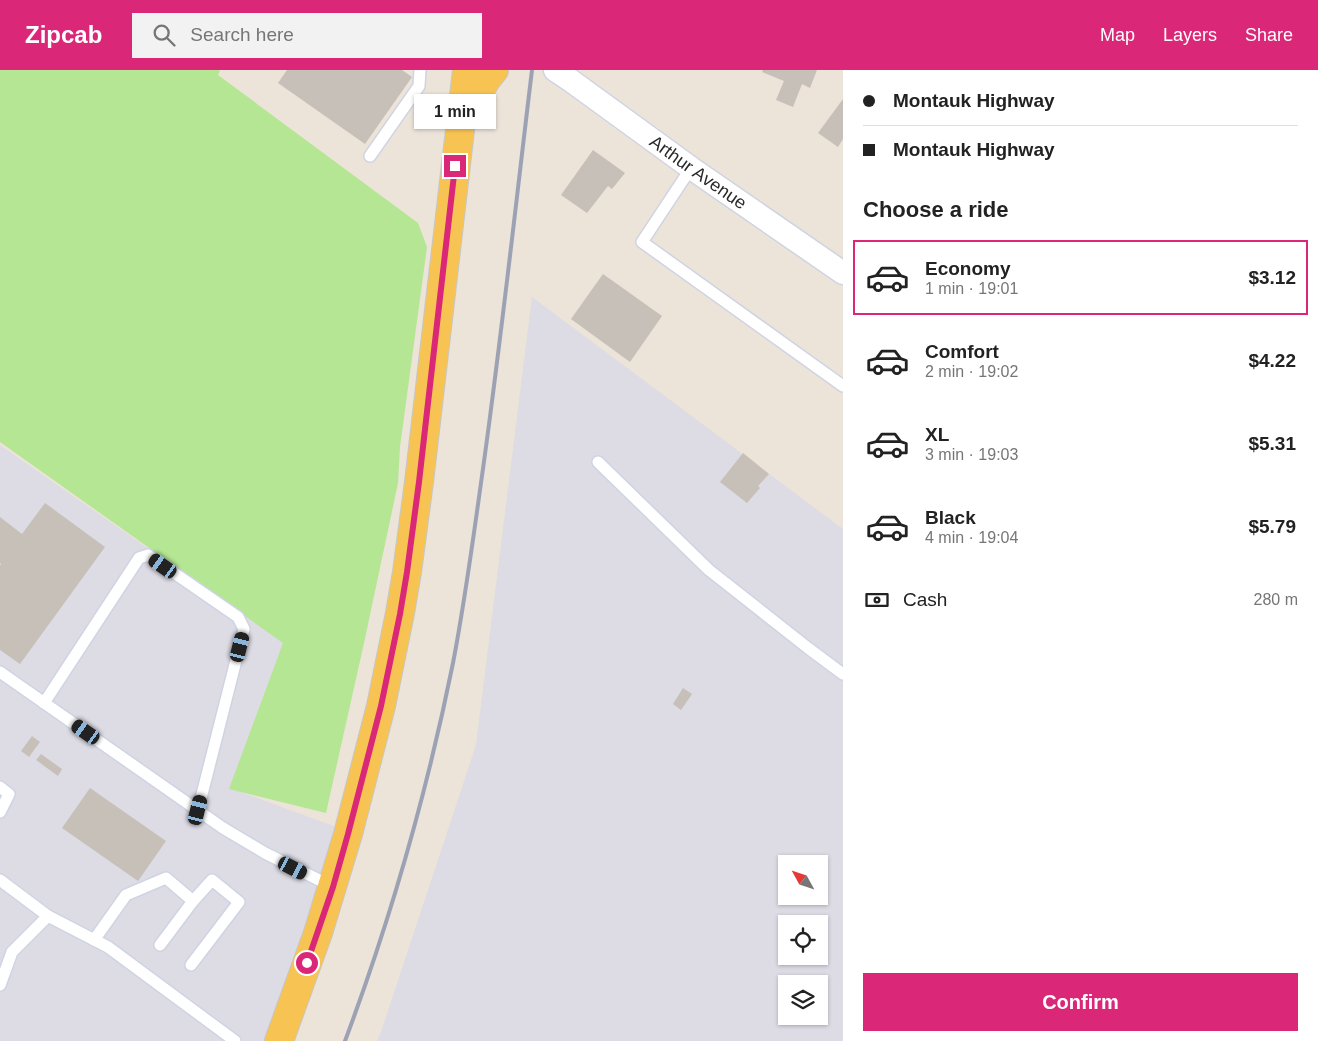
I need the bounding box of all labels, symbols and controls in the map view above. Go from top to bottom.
search box [132,13,482,58]
text: Zipcab [25,21,102,48]
icon: search [150,21,178,49]
text: Search here [190,24,294,45]
text: Map [1100,25,1135,45]
text: Layers [1163,25,1217,45]
text: Share [1245,25,1293,45]
text: Montauk Highway [893,90,1055,111]
callout: 1 min [414,93,496,128]
text: 1 min [434,103,476,120]
street label: Arthur Avenue [646,131,750,213]
text: Montauk Highway [893,139,1055,160]
route end [444,155,466,177]
text: Choose a ride [863,197,1008,222]
icon: car [865,255,910,300]
text: Economy [925,258,1011,279]
text: $3.12 [1248,267,1296,288]
text: 1 min · 19:01 [925,280,1018,297]
icon: car [865,338,910,383]
text: Comfort [925,341,999,362]
text: $4.22 [1248,350,1296,371]
text: 2 min · 19:02 [925,363,1018,380]
icon: car [865,421,910,466]
text: XL [925,424,949,445]
text: $5.31 [1248,433,1296,454]
text: 3 min · 19:03 [925,446,1018,463]
icon: car [865,504,910,549]
text: Black [925,507,976,528]
text: $5.79 [1248,516,1296,537]
text: 4 min · 19:04 [925,529,1018,546]
car [146,551,179,581]
icon: cash [863,586,891,614]
text: Cash [903,589,947,610]
text: 280 m [1254,591,1298,608]
car [229,631,250,663]
car [69,717,102,747]
car [187,794,208,826]
car [276,855,309,881]
north arrow [778,855,828,905]
map controls [778,855,828,1025]
button: locate [778,915,828,965]
route start [296,952,318,974]
button: Confirm [863,973,1298,1031]
button: layers [778,975,828,1025]

